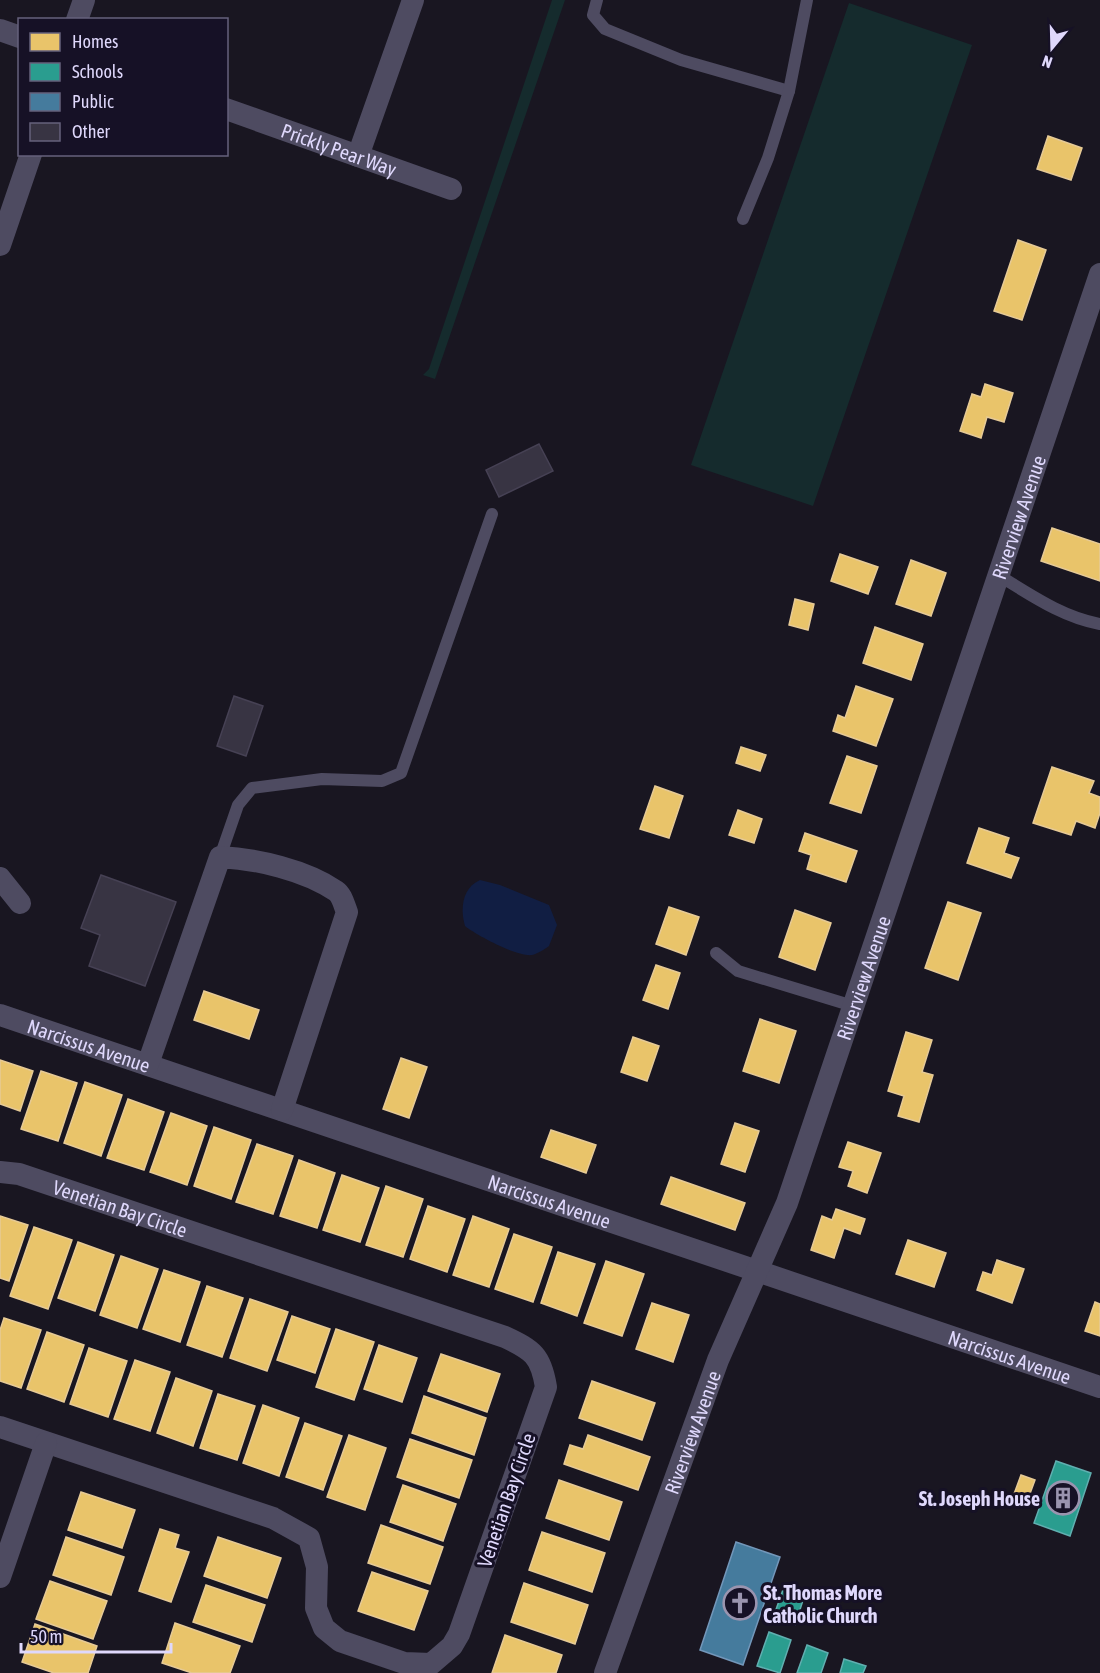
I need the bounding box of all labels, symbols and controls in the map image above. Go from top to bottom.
legend [18,18,228,156]
north arrow [1022,18,1082,78]
text: Homes [72,31,118,52]
text: N [1040,52,1055,72]
text: Schools [72,61,123,82]
text: Public [72,91,114,112]
street label: Prickly Pear Way [278,118,400,180]
text: Other [72,121,111,142]
street label: Riverview Avenue [987,452,1050,582]
street label: Riverview Avenue [831,913,894,1043]
street label: Narcissus Avenue [25,1014,153,1077]
street label: Narcissus Avenue [485,1169,614,1232]
street label: Venetian Bay Circle [50,1175,190,1241]
street label: Narcissus Avenue [945,1325,1074,1388]
street label: Riverview Avenue [659,1367,725,1497]
street label: Venetian Bay Circle [472,1430,540,1570]
building icon: St. Joseph House [1045,1480,1081,1516]
place label: St. Joseph House [919,1487,1040,1510]
place label: St. Thomas More Catholic Church [763,1581,882,1627]
church icon: St. Thomas More Catholic Church [722,1585,758,1621]
scale bar [21,1616,171,1654]
text: 50 m [30,1626,62,1647]

